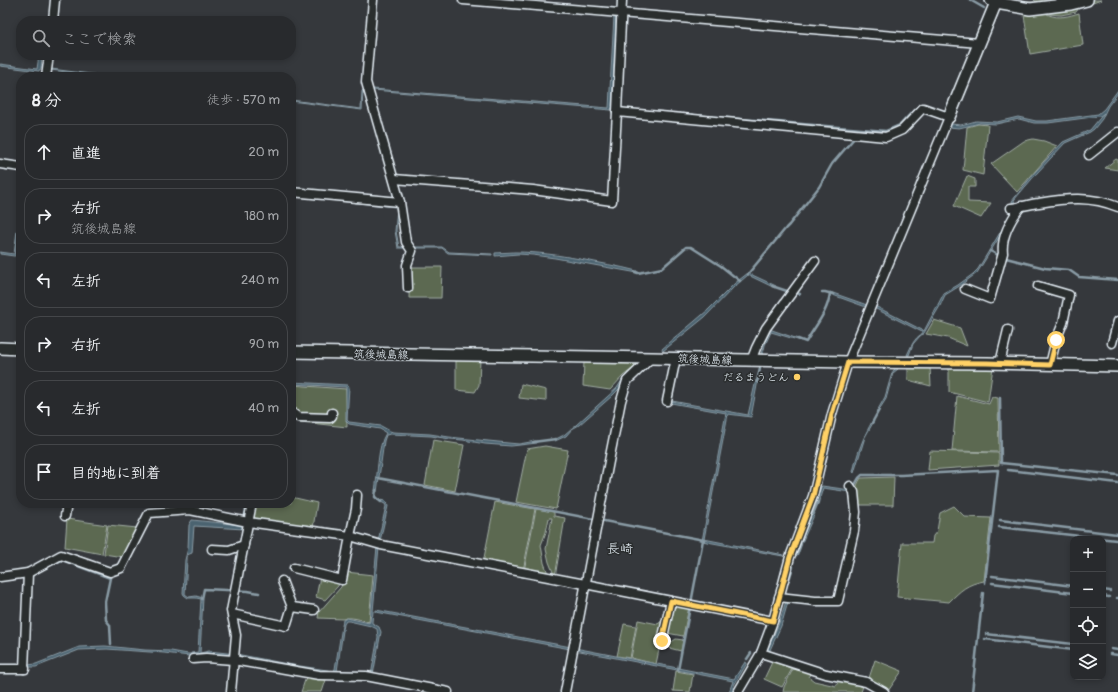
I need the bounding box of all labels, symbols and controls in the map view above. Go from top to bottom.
search box [16,16,296,60]
icon: search [30,27,52,49]
text: ここで検索 [62,30,137,49]
text: 8 分 [32,90,61,111]
text: 徒歩 · 570 m [207,92,280,108]
icon: ahead [33,141,55,163]
text: 直進 [71,144,101,163]
text: 20 m [248,144,279,160]
text: 右折 [71,199,101,218]
icon: right [33,205,55,227]
text: 180 m [244,208,279,224]
text: 筑後城島線 [71,221,136,237]
icon: left [33,269,55,291]
text: 左折 [71,272,101,291]
text: 240 m [241,272,279,288]
route start [1047,331,1065,349]
icon: right [33,333,55,355]
text: 右折 [71,336,101,355]
text: 90 m [249,336,279,352]
street label: 筑後城島線 [353,348,409,361]
street label: 筑後城島線 [677,352,733,367]
place label: だるまうどん [723,371,789,384]
marker: だるまうどん [792,372,802,382]
icon: left [33,397,55,419]
text: 左折 [71,400,101,419]
text: 40 m [248,400,279,416]
icon: arrive [33,461,55,483]
text: 目的地に到着 [71,464,161,483]
map controls [1070,536,1106,680]
button: + [1070,536,1106,572]
district label: 長崎 [607,541,633,557]
button: − [1070,572,1106,608]
button: locate [1070,608,1106,644]
route end [653,632,671,650]
button: layers [1070,644,1106,680]

